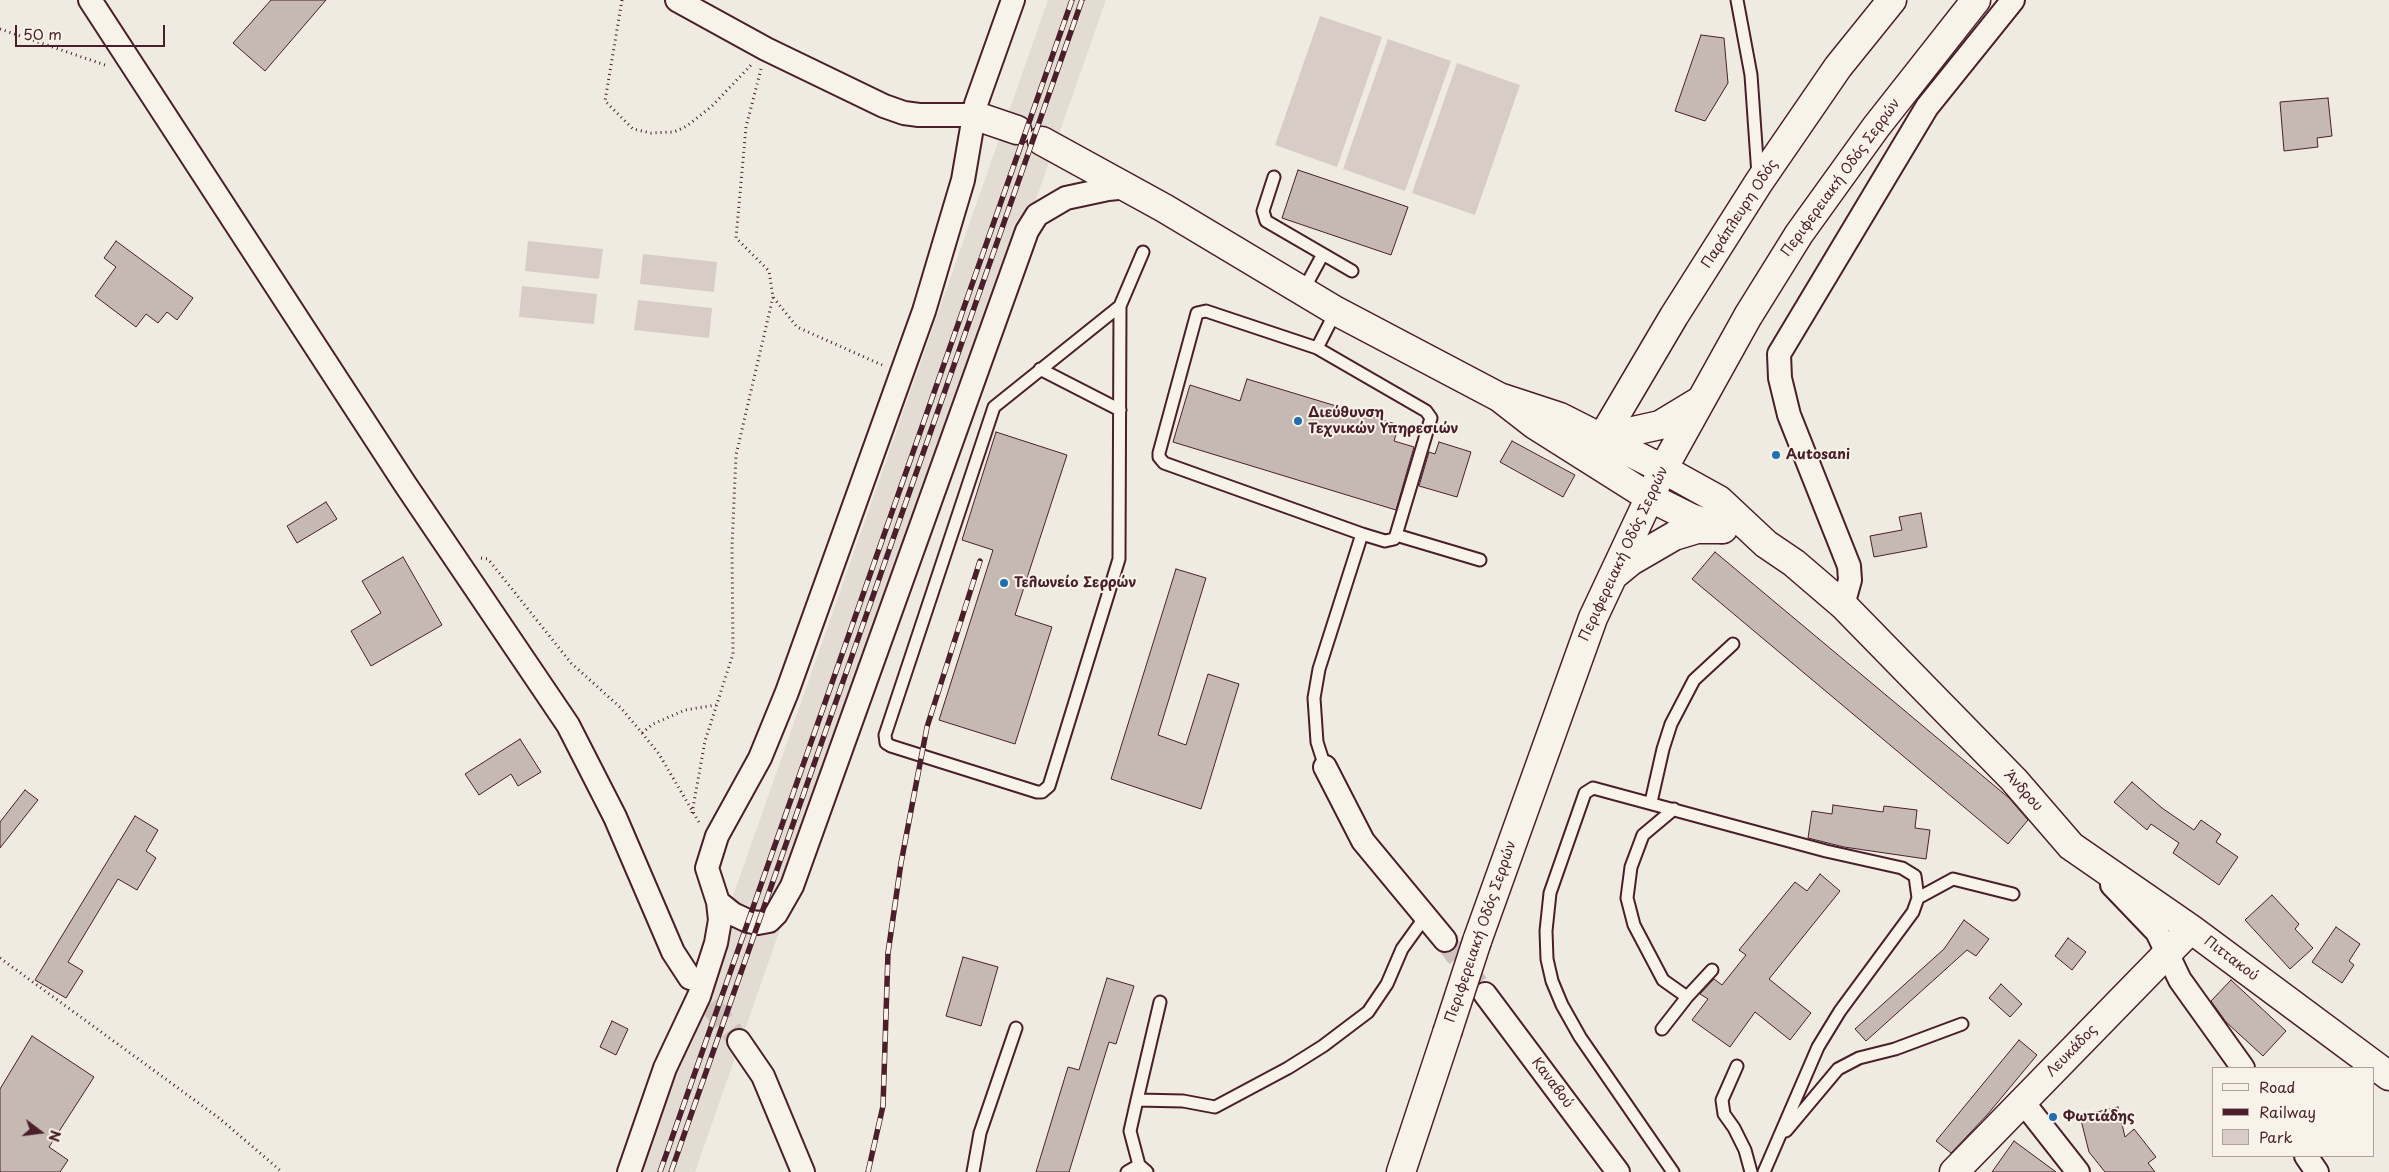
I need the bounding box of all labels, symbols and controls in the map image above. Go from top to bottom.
scale bar [18,15,168,47]
text: 50 m [23,22,62,45]
street label: Περιφερειακή Οδός Σερρών [1778,96,1904,260]
street label: Παράπλευρη Οδός [1699,156,1781,272]
place label: Διεύθυνση Τεχνικών Υπηρεσιών [1308,405,1458,438]
marker: Διεύθυνση Τεχνικών Υπηρεσιών [1292,415,1304,427]
place label: Autosani [1786,447,1850,463]
marker: Autosani [1770,449,1782,461]
street label: Περιφερειακή Οδός Σερρών [1576,464,1672,644]
place label: Τελωνείο Σερρών [1014,575,1136,591]
marker: Τελωνείο Σερρών [998,577,1010,589]
street label: Άνδρου [2000,767,2046,815]
street label: Περιφερειακή Οδός Σερρών [1442,839,1520,1025]
street label: Πιττακού [2200,933,2262,985]
street label: Λευκάδος [2043,1022,2101,1080]
street label: Καναβού [1528,1055,1576,1111]
legend [2212,1067,2374,1157]
text: Road [2259,1075,2295,1098]
text: Railway [2259,1100,2316,1123]
north arrow [15,1107,65,1157]
place label: Φωτιάδης [2063,1109,2135,1125]
marker: Φωτιάδης [2047,1111,2059,1123]
text: Park [2259,1125,2293,1148]
text: N [43,1128,67,1144]

